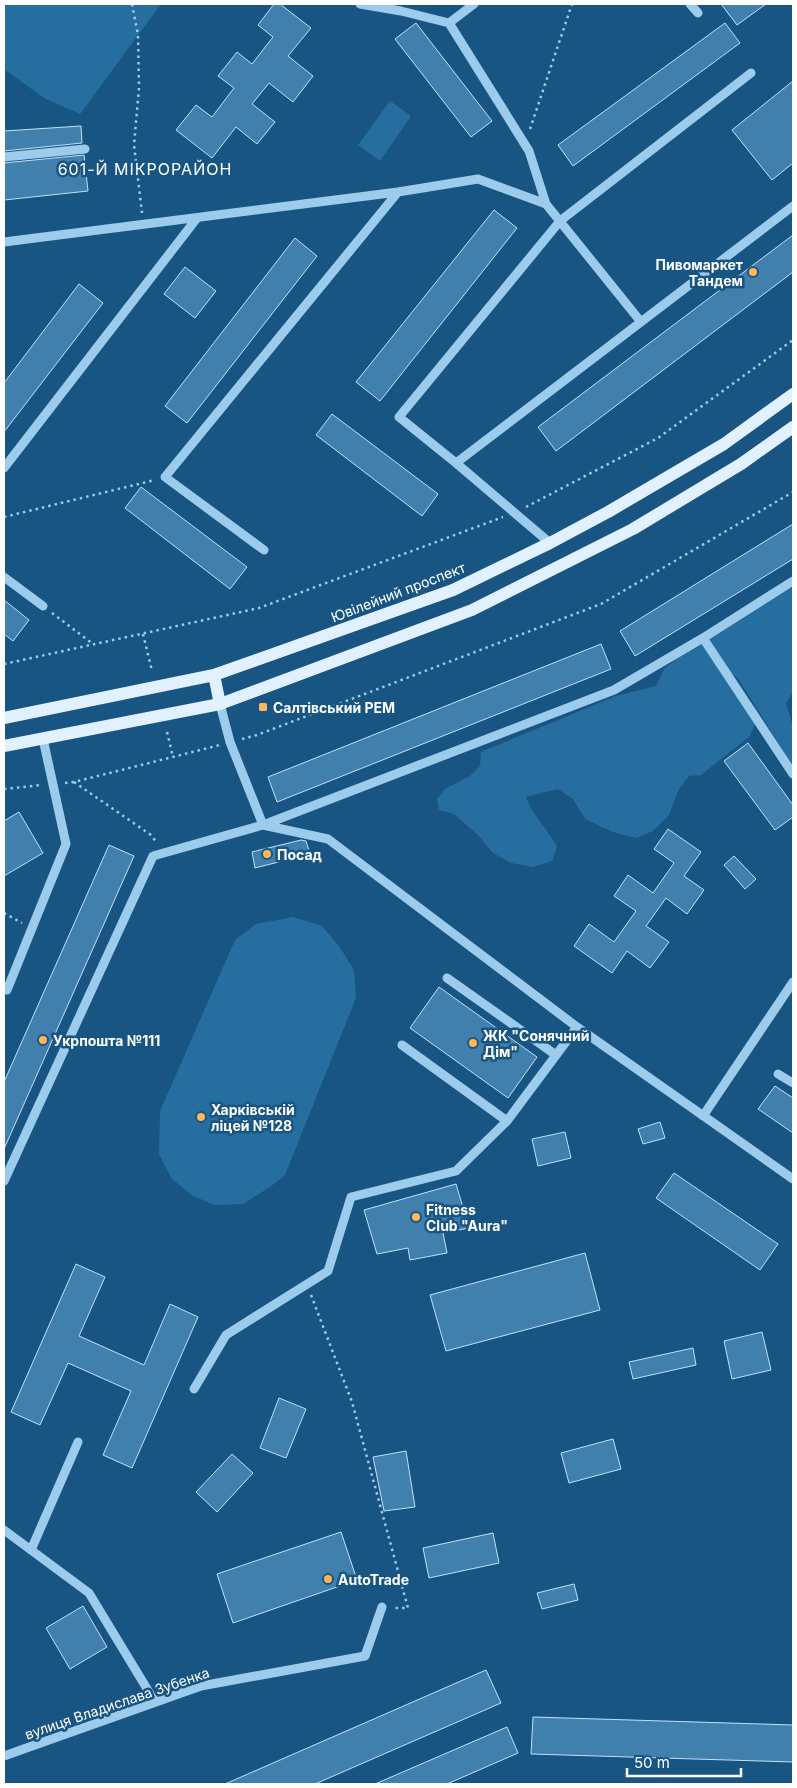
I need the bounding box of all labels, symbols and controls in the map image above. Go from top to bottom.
district label: 601-Й МІКРОРАЙОН [58,159,232,179]
place label: Пивомаркет Тандем [656,256,743,289]
marker: Пивомаркет Тандем [747,266,759,278]
street label: Ювілейний проспект [328,558,468,625]
place label: Салтівський РЕМ [273,699,395,716]
marker: Салтівський РЕМ [257,701,269,713]
place label: Посад [277,846,322,863]
marker: Посад [261,848,273,860]
place label: ЖК "Сонячний Дім" [483,1027,589,1060]
place label: Укрпошта №111 [53,1032,160,1049]
marker: Укрпошта №111 [37,1034,49,1046]
marker: ЖК "Сонячний Дім" [467,1037,479,1049]
place label: Харківській ліцей №128 [211,1101,295,1134]
marker: Харківській ліцей №128 [195,1111,207,1123]
place label: Fitness Club "Aura" [426,1201,508,1234]
marker: Fitness Club "Aura" [410,1211,422,1223]
place label: AutoTrade [338,1571,409,1588]
marker: AutoTrade [322,1573,334,1585]
street label: вулиця Владислава Зубенка [23,1663,211,1743]
scale bar [627,1746,741,1778]
text: 50 m [634,1753,670,1772]

